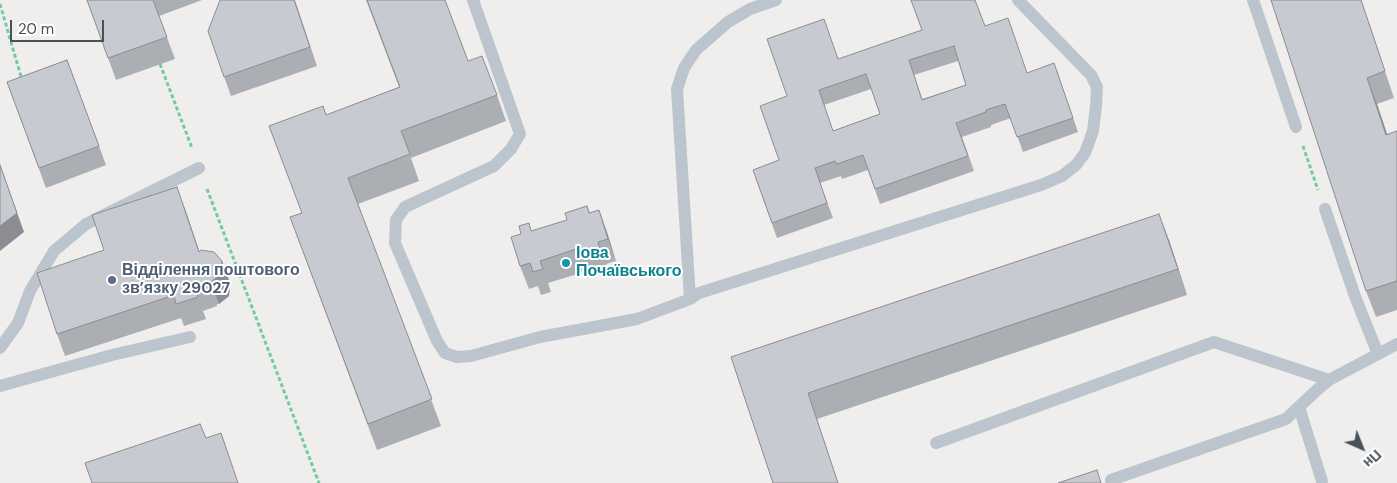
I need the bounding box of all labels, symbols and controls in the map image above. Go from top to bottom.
scale bar [12,10,106,42]
text: 20 m [18,19,54,39]
place label: Іова Почаївського [576,244,682,282]
marker: Іова Почаївського [560,257,572,269]
place label: Відділення поштового зв’язку 29027 [122,261,300,299]
marker: Відділення поштового зв’язку 29027 [106,274,118,286]
north arrow [1337,423,1387,473]
text: Пн [1360,446,1385,472]

